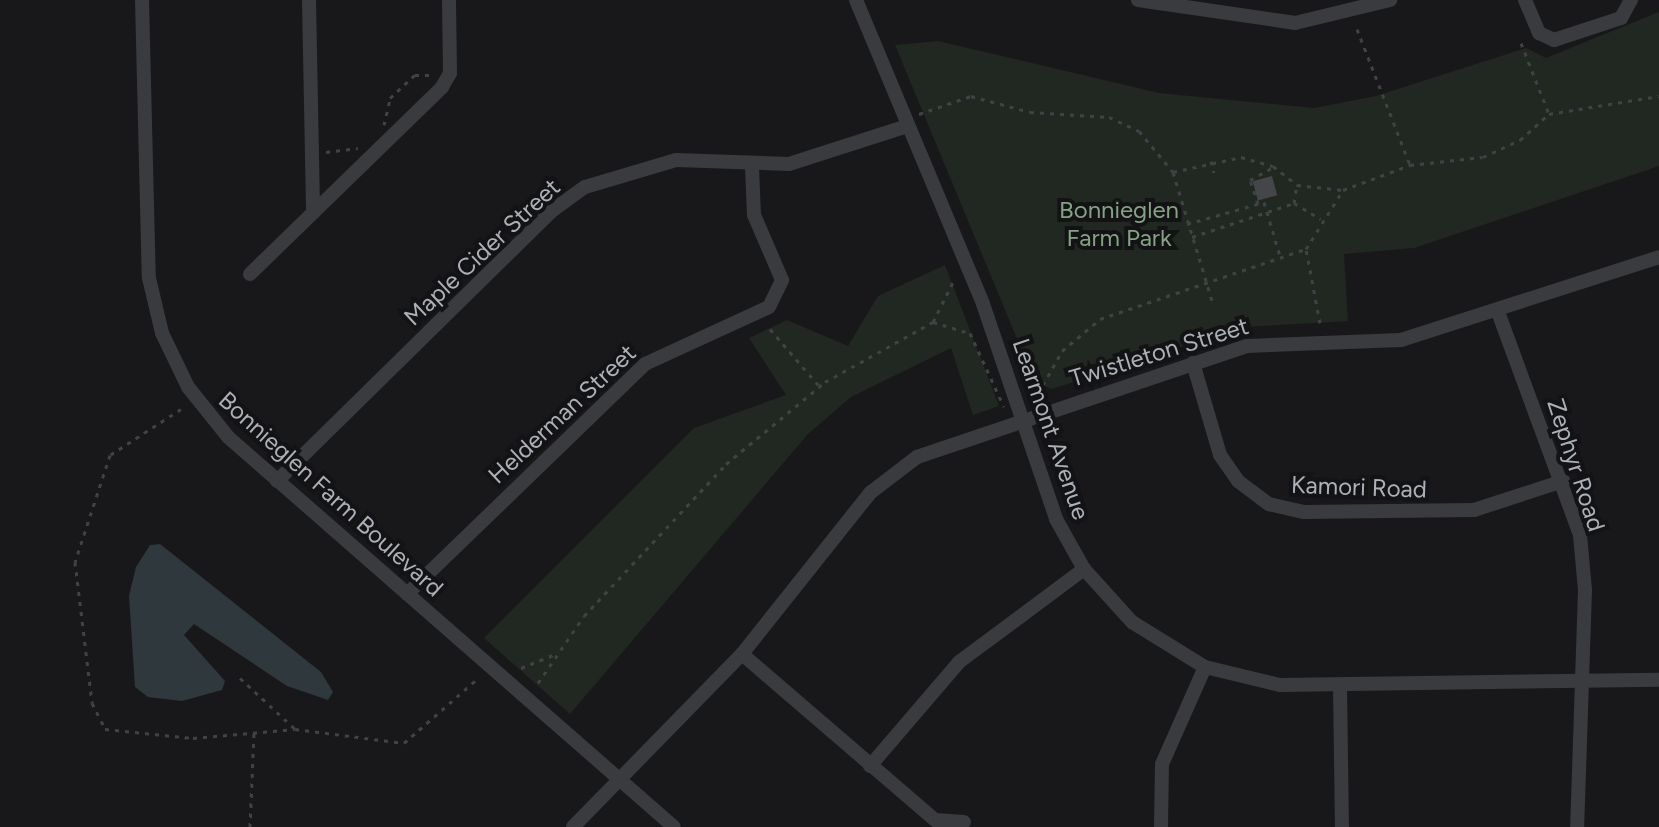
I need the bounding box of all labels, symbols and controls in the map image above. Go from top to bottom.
street label: Maple Cider Street [398,172,566,332]
park label: Bonnieglen Farm Park [1059,196,1179,252]
street label: Twistleton Street [1066,311,1252,393]
street label: Learmont Avenue [1006,335,1096,523]
street label: Helderman Street [482,338,642,490]
street label: Bonnieglen Farm Boulevard [213,386,449,602]
street label: Zephyr Road [1541,395,1611,535]
street label: Kamori Road [1291,470,1427,504]

